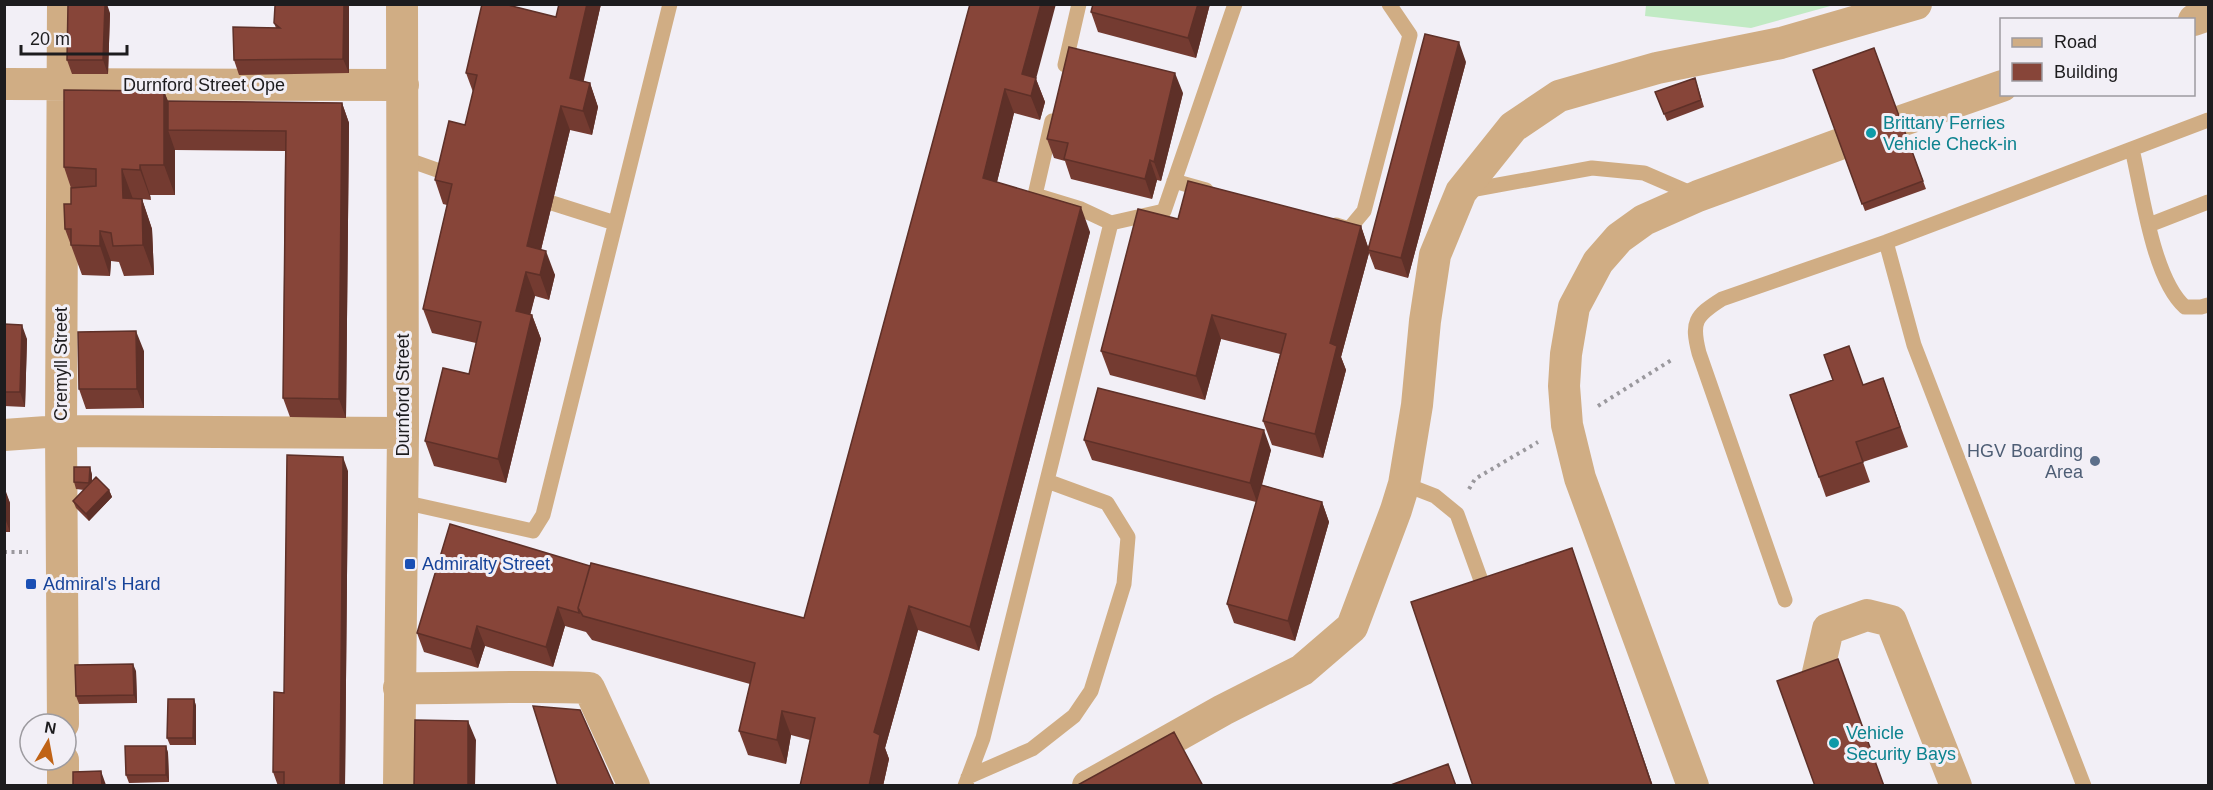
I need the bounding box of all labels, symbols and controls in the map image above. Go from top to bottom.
scale bar [21,18,128,56]
legend [2000,18,2195,96]
text: 20 m [30,29,70,49]
text: Road [2054,32,2097,52]
text: Building [2054,62,2118,82]
street label: Durnford Street Ope [123,75,285,95]
place label: Brittany Ferries Vehicle Check-in [1883,113,2017,154]
marker: Brittany Ferries Vehicle Check-in [1864,126,1878,140]
street label: Cremyll Street [51,307,71,421]
street label: Durnford Street [393,333,413,457]
place label: HGV Boarding Area [1967,441,2084,482]
marker: HGV Boarding Area [2088,454,2102,468]
place label: Admiralty Street [422,554,550,574]
marker: Admiralty Street [403,557,417,571]
place label: Admiral's Hard [43,574,160,594]
marker: Admiral's Hard [24,577,38,591]
north arrow [18,712,78,772]
text: N [43,718,58,737]
place label: Vehicle Security Bays [1846,723,1956,764]
marker: Vehicle Security Bays [1827,736,1841,750]

